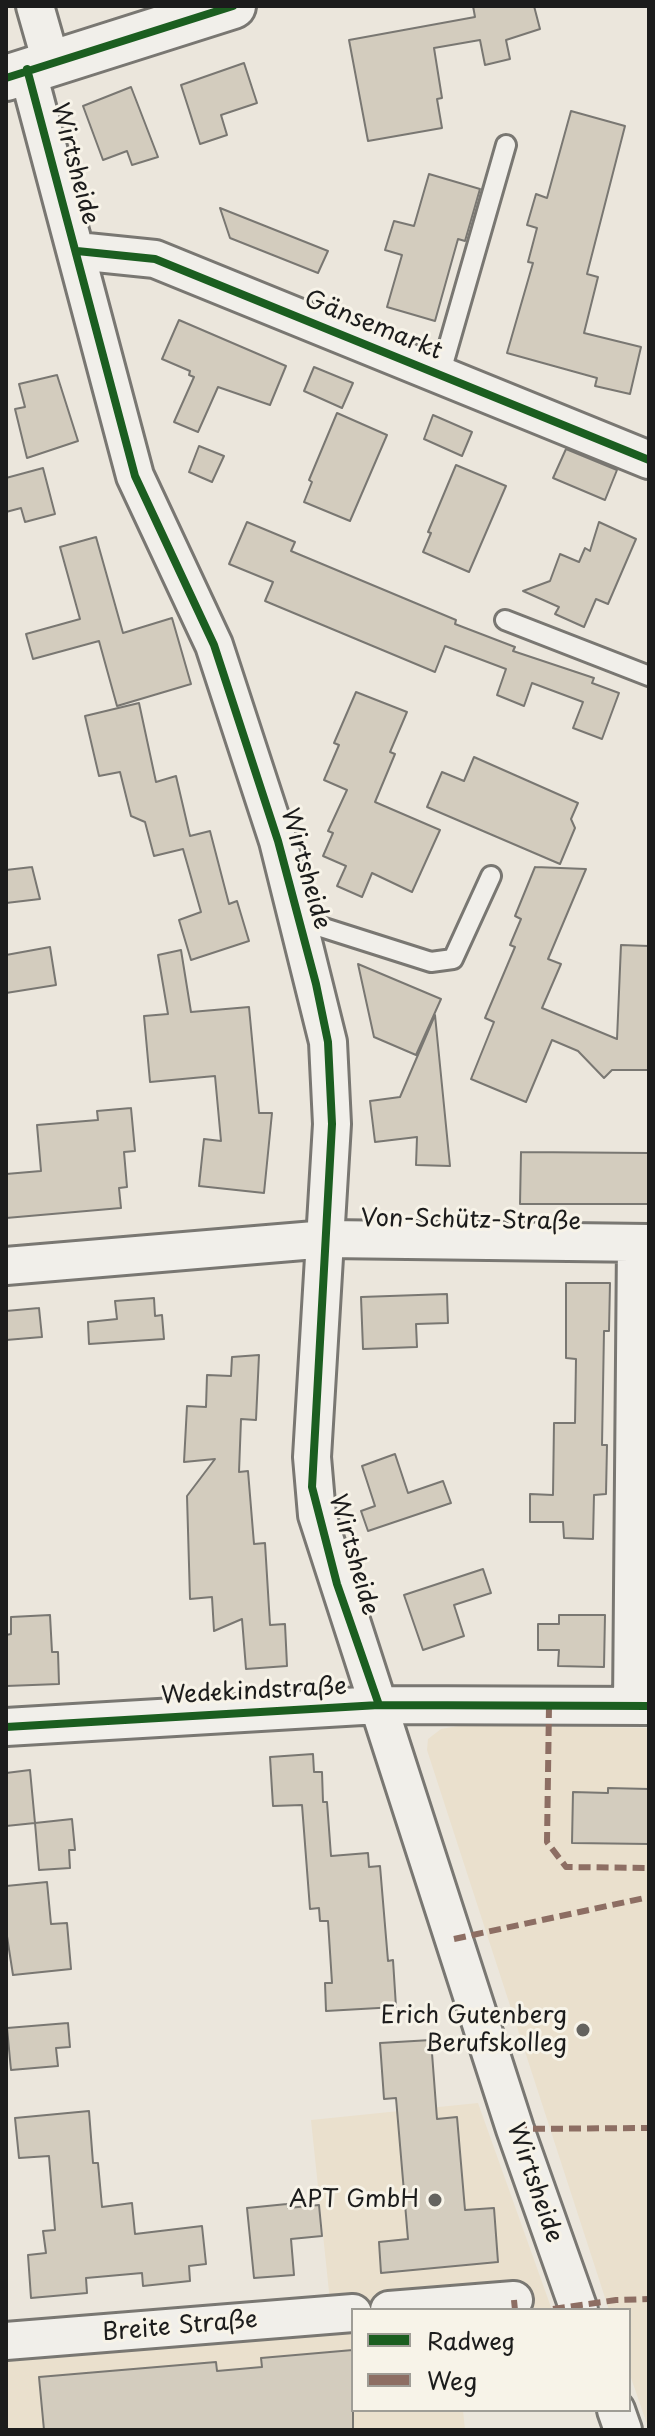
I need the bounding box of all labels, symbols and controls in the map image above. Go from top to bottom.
street label: Wirtsheide [44,100,104,228]
street label: Gänsemarkt [300,285,446,367]
street label: Wirtsheide [274,805,336,933]
street label: Von-Schütz-Straße [361,1205,581,1237]
street label: Wirtsheide [322,1491,384,1619]
street label: Wedekindstraße [160,1673,348,1711]
place label: Erich Gutenberg Berufskolleg [381,2002,567,2058]
marker: Erich Gutenberg Berufskolleg [574,2021,592,2039]
street label: Wirtsheide [500,2119,568,2247]
place label: APT GmbH [289,2186,419,2214]
marker: APT GmbH [426,2191,444,2209]
street label: Breite Straße [101,2306,259,2348]
legend [351,2308,631,2412]
text: Radweg [427,2322,515,2358]
text: Weg [427,2362,477,2398]

